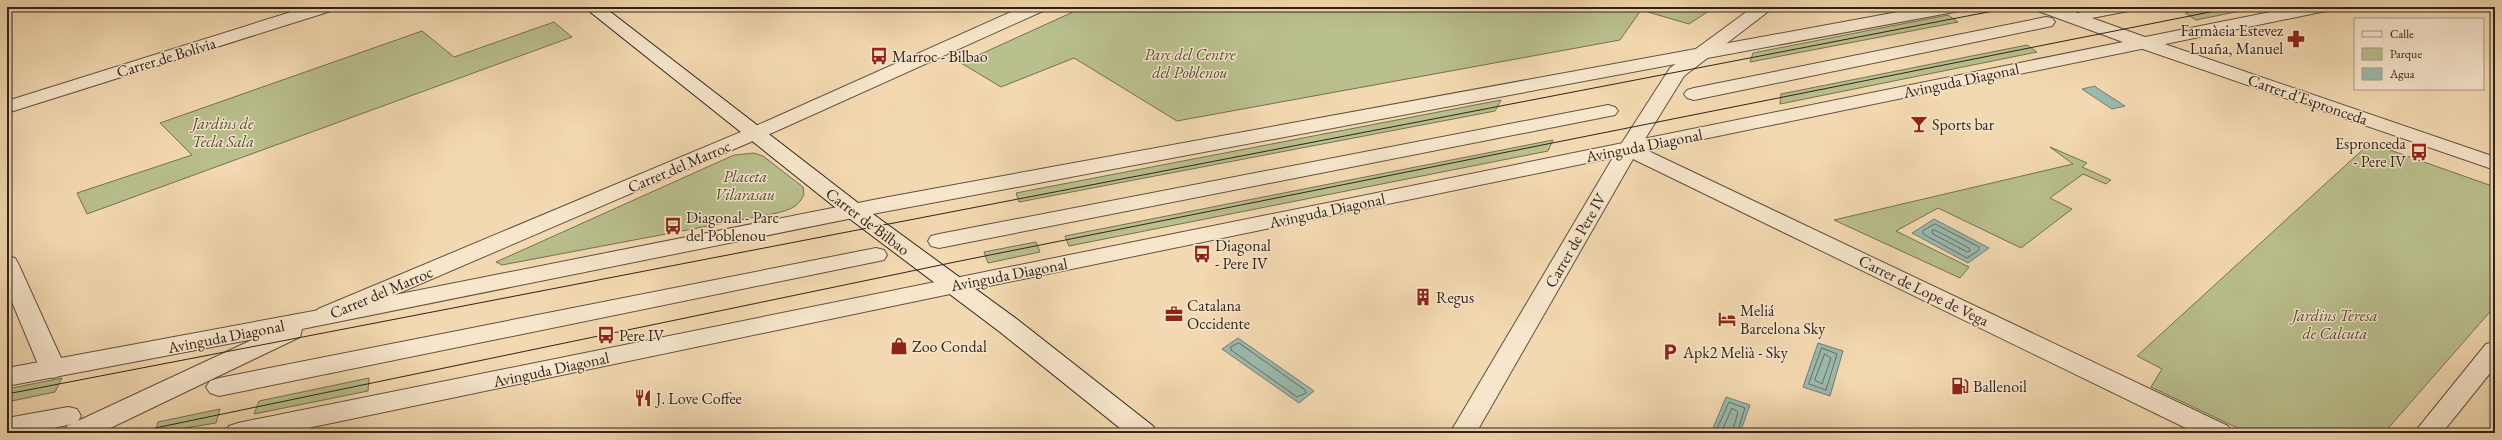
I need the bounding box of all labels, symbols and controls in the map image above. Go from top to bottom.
legend [2354,18,2484,90]
place label: Farmàcia Estevez Luaña, Manuel [2180,20,2283,59]
text: Calle [2390,26,2414,42]
pharmacy icon: Farmàcia Estevez Luaña, Manuel [2286,29,2306,49]
street label: Carrer de Bolívia [114,32,219,83]
park label: Parc del Centre del Poblenou [1144,44,1236,83]
bus stop icon: Marroc - Bilbao [869,46,889,66]
place label: Marroc - Bilbao [892,46,988,67]
text: Parque [2390,46,2422,62]
street label: Avinguda Diagonal [1900,58,2021,103]
text: Agua [2389,66,2415,82]
street label: Carrer d'Espronceda [2245,69,2371,130]
park label: Jardins de Tecla Sala [190,113,254,152]
bar icon: Sports bar [1909,114,1929,134]
place label: Sports bar [1932,114,1995,135]
street label: Avinguda Diagonal [1583,124,1704,167]
place label: Espronceda - Pere IV [2335,133,2407,172]
street label: Carrer del Marroc [624,135,734,198]
bus stop icon: Espronceda - Pere IV [2409,142,2429,162]
park label: Placeta Vilarasau [715,166,775,205]
street label: Carrer de Bilbao [821,183,914,260]
street label: Avinguda Diagonal [1266,188,1387,233]
street label: Carrer de Pere IV [1540,189,1611,291]
place label: Diagonal - Parc del Poblenou [686,207,779,246]
bus stop icon: Diagonal - Parc del Poblenou [663,216,683,236]
place label: Diagonal - Pere IV [1215,235,1271,274]
bus stop icon: Diagonal - Pere IV [1192,244,1212,264]
street label: Carrer de Lope de Vega [1855,250,1993,331]
street label: Avinguda Diagonal [948,253,1069,296]
street label: Carrer del Marroc [326,261,436,324]
building icon: Regus [1413,287,1433,307]
place label: Regus [1436,287,1474,308]
place label: Catalana Occidente [1187,295,1250,334]
place label: Meliá Barcelona Sky [1740,300,1826,339]
office icon: Catalana Occidente [1164,304,1184,324]
park label: Jardins Teresa de Calcuta [2289,305,2378,344]
hotel icon: Meliá Barcelona Sky [1717,309,1737,329]
street label: Avinguda Diagonal [165,315,286,358]
bus stop icon: Pere IV [596,325,616,345]
place label: Pere IV [619,325,664,346]
shop icon: Zoo Condal [889,336,909,356]
place label: Zoo Condal [912,336,987,357]
parking icon: Apk2 Melià - Sky [1660,342,1680,362]
place label: Apk2 Melià - Sky [1682,342,1789,363]
street label: Avinguda Diagonal [490,347,611,392]
fuel station icon: Ballenoil [1950,376,1970,396]
place label: Ballenoil [1973,376,2027,397]
restaurant icon: J. Love Coffee [633,388,653,408]
place label: J. Love Coffee [654,388,742,409]

